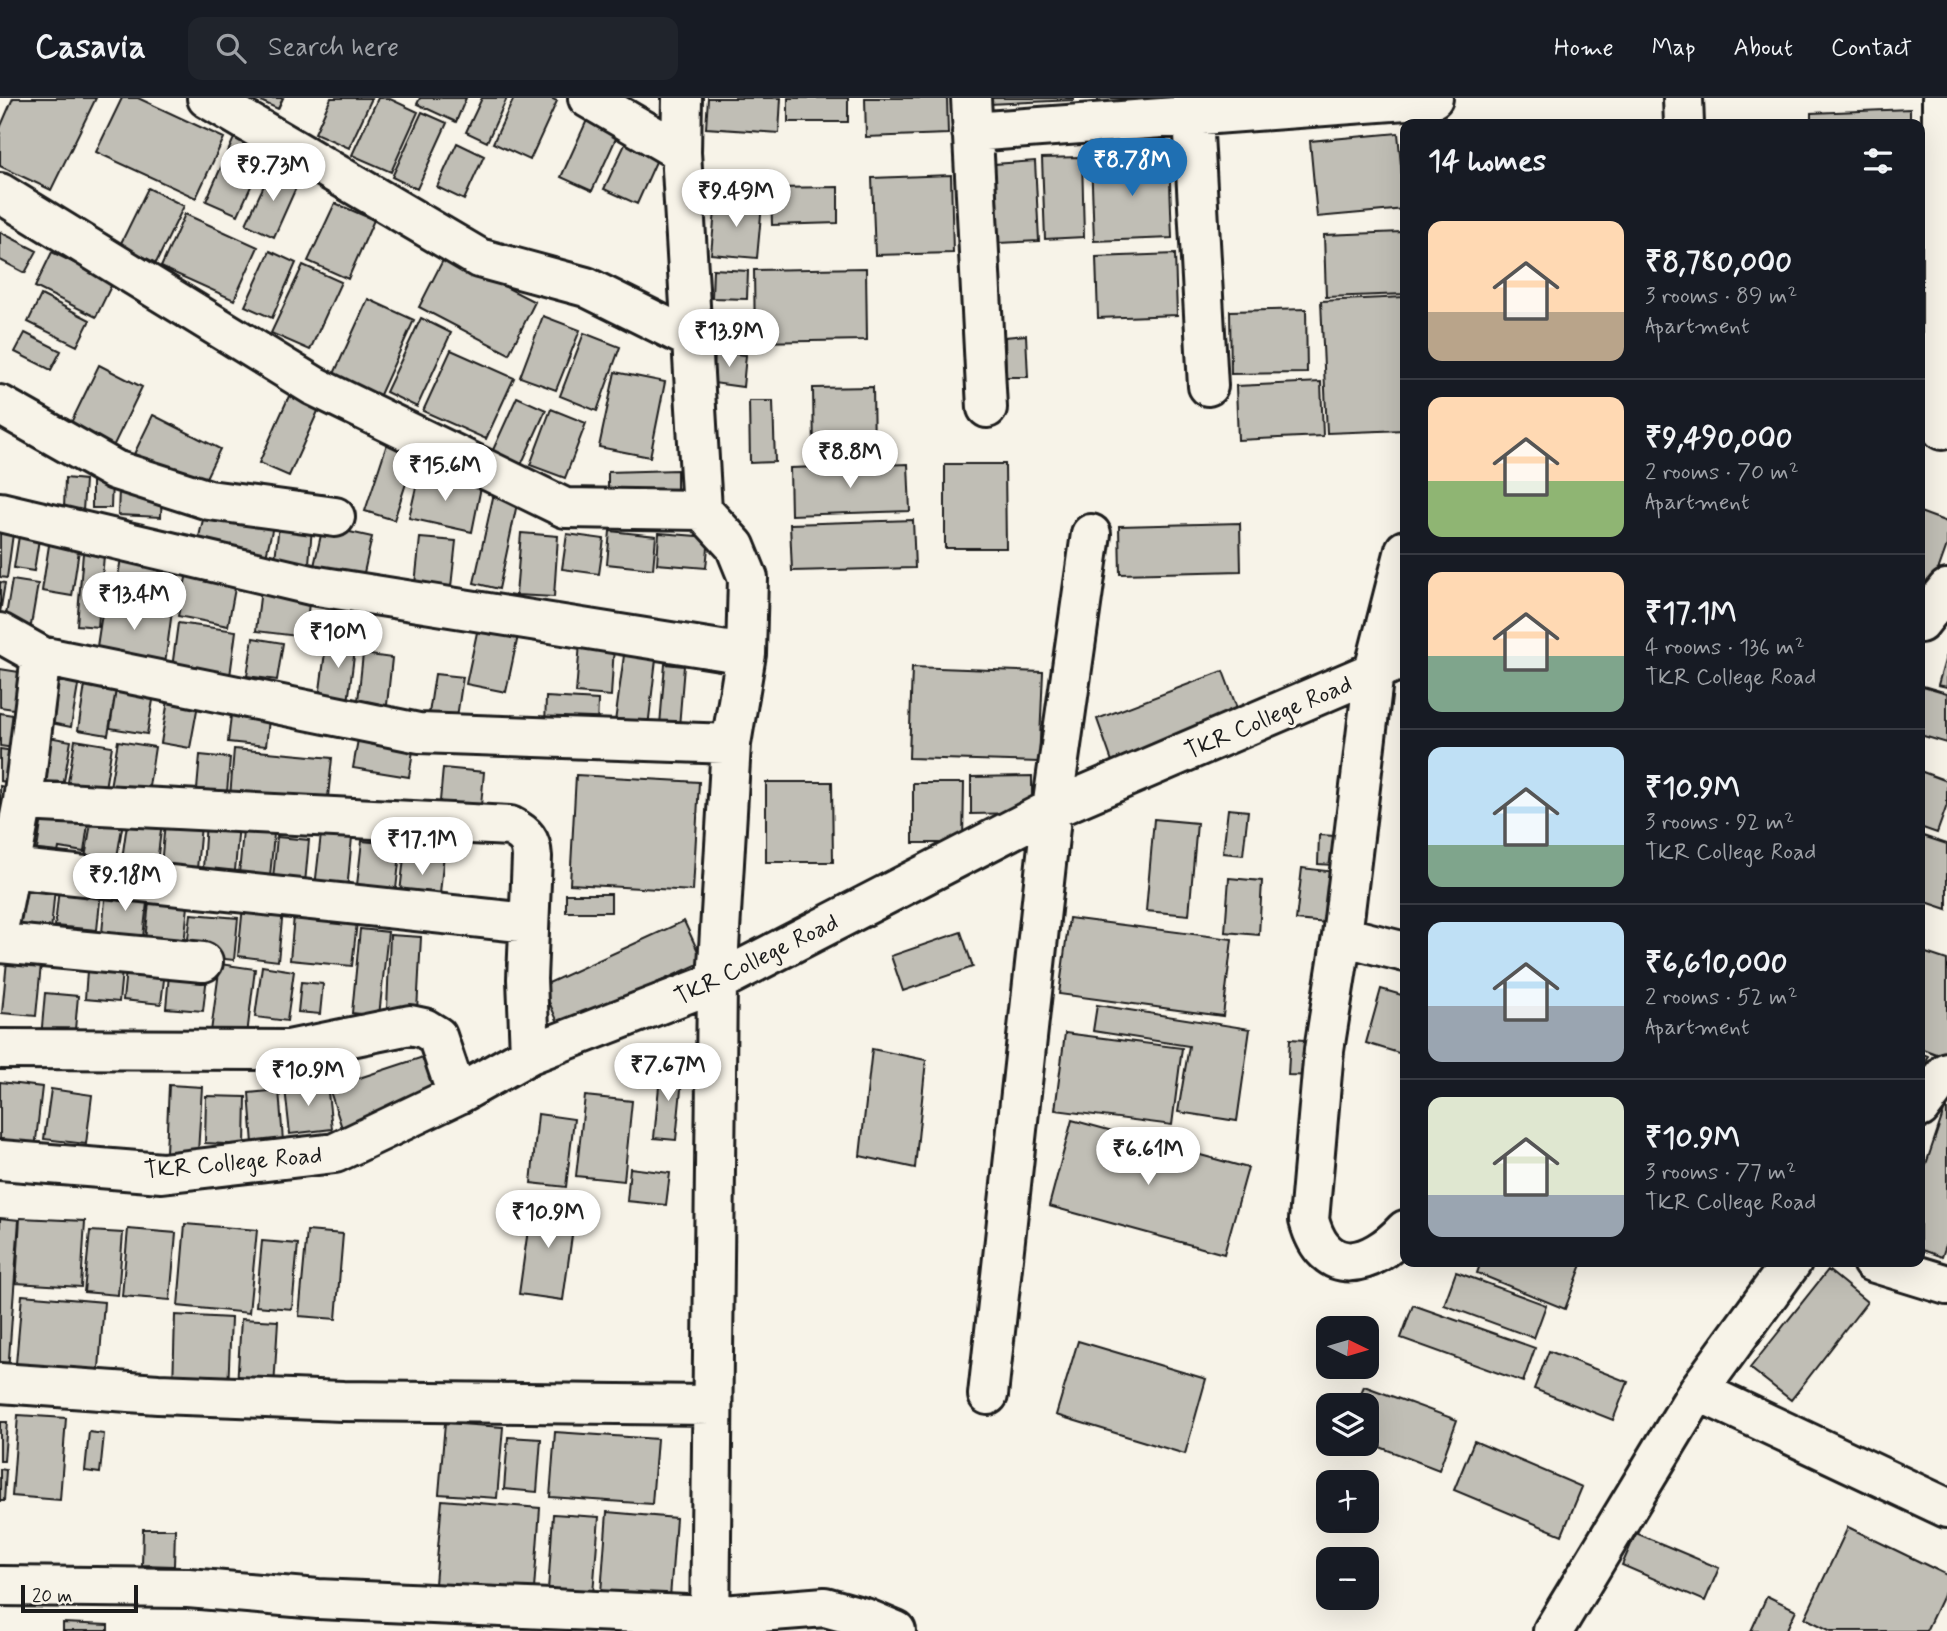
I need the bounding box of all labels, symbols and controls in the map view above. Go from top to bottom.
search box [188,17,678,80]
text: Casavia [35,26,146,70]
icon: search [212,29,250,67]
text: Search here [268,31,399,65]
text: Home [1554,33,1614,64]
text: Map [1652,33,1696,64]
text: About [1734,33,1793,64]
text: Contact [1831,33,1912,64]
pin: ₹8.78M [1075,139,1189,198]
text: 14 homes [1428,142,1546,181]
icon: filters [1859,142,1897,180]
pin: ₹9.73M [216,144,330,203]
text: ₹8.78M [1093,146,1171,176]
text: ₹9.73M [236,151,310,181]
pin: ₹9.49M [679,170,793,229]
text: ₹9.49M [698,177,774,207]
text: ₹8,780,000 [1645,243,1792,282]
icon: home [1484,249,1568,333]
text: 3 rooms · 89 m² [1645,282,1797,312]
pin: ₹13.9M [672,310,786,369]
text: Apartment [1645,312,1750,342]
text: ₹13.9M [694,317,764,347]
text: ₹9,490,000 [1645,419,1793,458]
icon: home [1484,425,1568,509]
pin: ₹8.8M [801,430,899,490]
text: ₹8.8M [818,438,882,468]
pin: ₹15.6M [388,444,502,503]
text: ₹15.6M [409,451,481,481]
text: 2 rooms · 70 m² [1645,458,1799,488]
text: Apartment [1645,488,1750,518]
pin: ₹13.4M [77,573,191,632]
text: ₹13.4M [98,580,170,610]
text: ₹17.1M [1645,594,1737,633]
icon: home [1484,600,1568,684]
pin: ₹10M [297,610,379,670]
text: ₹10M [310,618,366,648]
text: 4 rooms · 136 m² [1645,633,1805,663]
text: TKR College Road [1645,663,1816,693]
street label: TKR College Road [1180,669,1357,768]
text: ₹10.9M [1645,769,1740,808]
icon: home [1484,775,1568,859]
text: 3 rooms · 92 m² [1645,808,1794,838]
pin: ₹17.1M [365,818,479,877]
text: ₹17.1M [387,825,457,855]
text: TKR College Road [1645,838,1816,868]
pin: ₹9.18M [68,854,182,913]
text: ₹9.18M [89,861,161,891]
street label: TKR College Road [670,907,844,1013]
text: ₹6,610,000 [1645,944,1787,983]
icon: home [1484,950,1568,1034]
text: 2 rooms · 52 m² [1645,983,1798,1013]
text: Apartment [1645,1013,1750,1043]
pin: ₹7.67M [611,1044,725,1103]
pin: ₹10.9M [251,1048,365,1108]
text: ₹7.67M [630,1051,706,1081]
text: ₹10.9M [272,1056,344,1086]
text: ₹10.9M [1645,1119,1740,1158]
icon: home [1484,1125,1568,1209]
pin: ₹6.61M [1091,1128,1205,1187]
text: ₹6.61M [1112,1135,1184,1165]
street label: TKR College Road [143,1140,324,1187]
text: 3 rooms · 77 m² [1645,1158,1796,1188]
text: TKR College Road [1645,1188,1816,1218]
pin: ₹10.9M [491,1190,605,1250]
text: ₹10.9M [512,1198,584,1228]
north arrow [1316,1316,1379,1379]
map controls [1316,1316,1379,1610]
button: layers [1316,1393,1379,1456]
button: + [1316,1470,1379,1533]
button: − [1316,1547,1379,1610]
scale bar [21,1582,138,1614]
text: 20 m [32,1584,72,1609]

